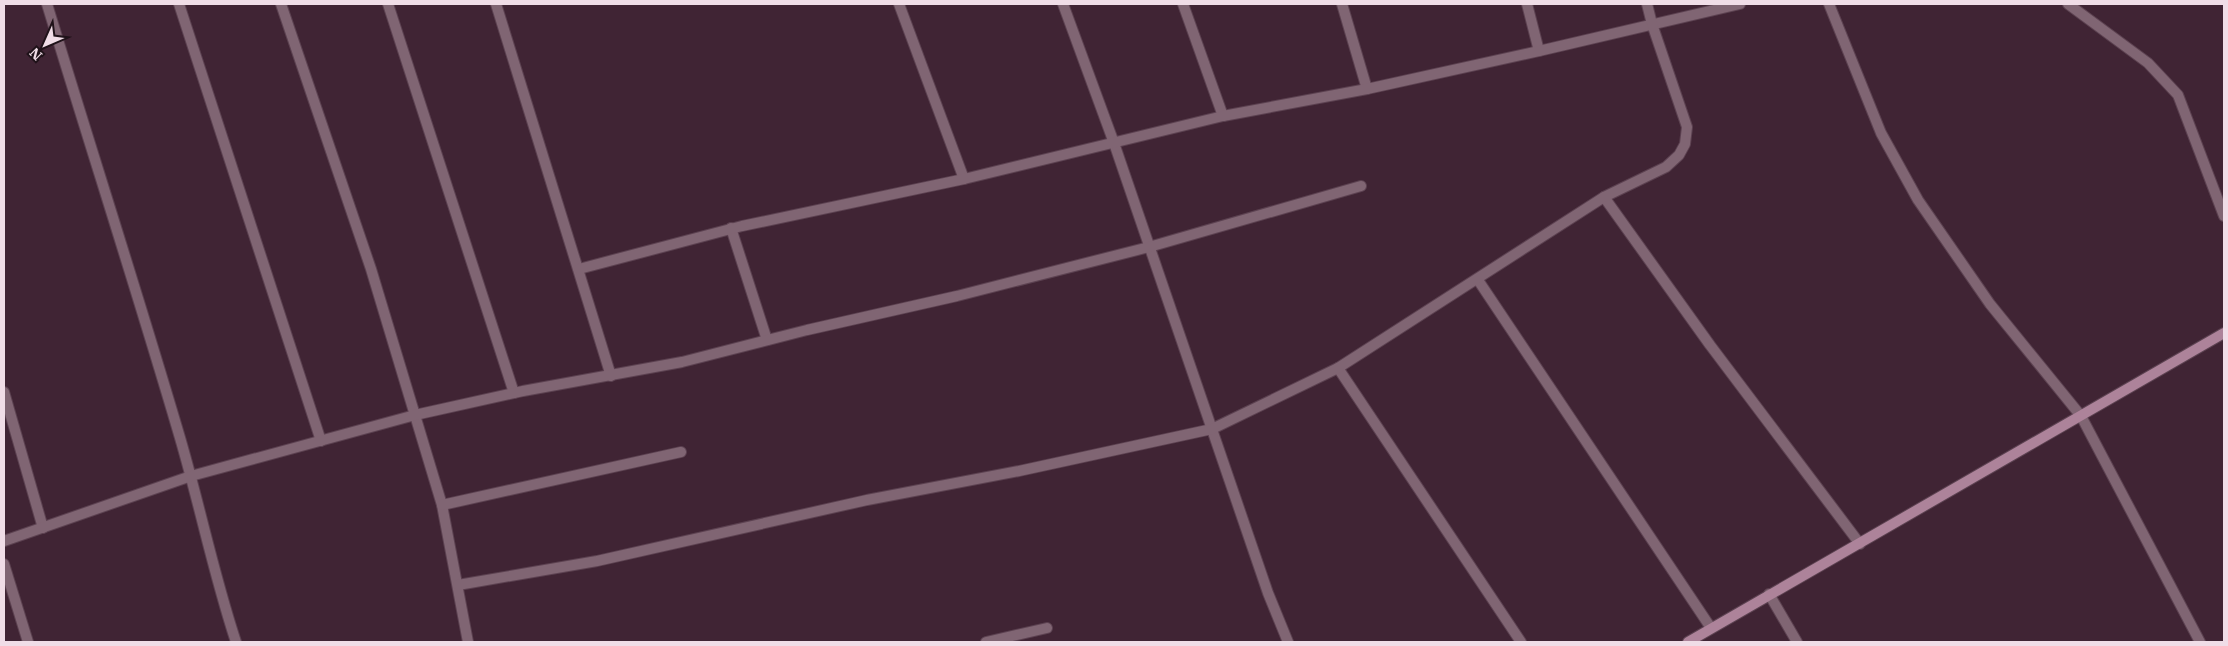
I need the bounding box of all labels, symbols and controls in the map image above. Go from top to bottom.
north arrow [20,20,70,70]
text: N [26,44,46,64]

